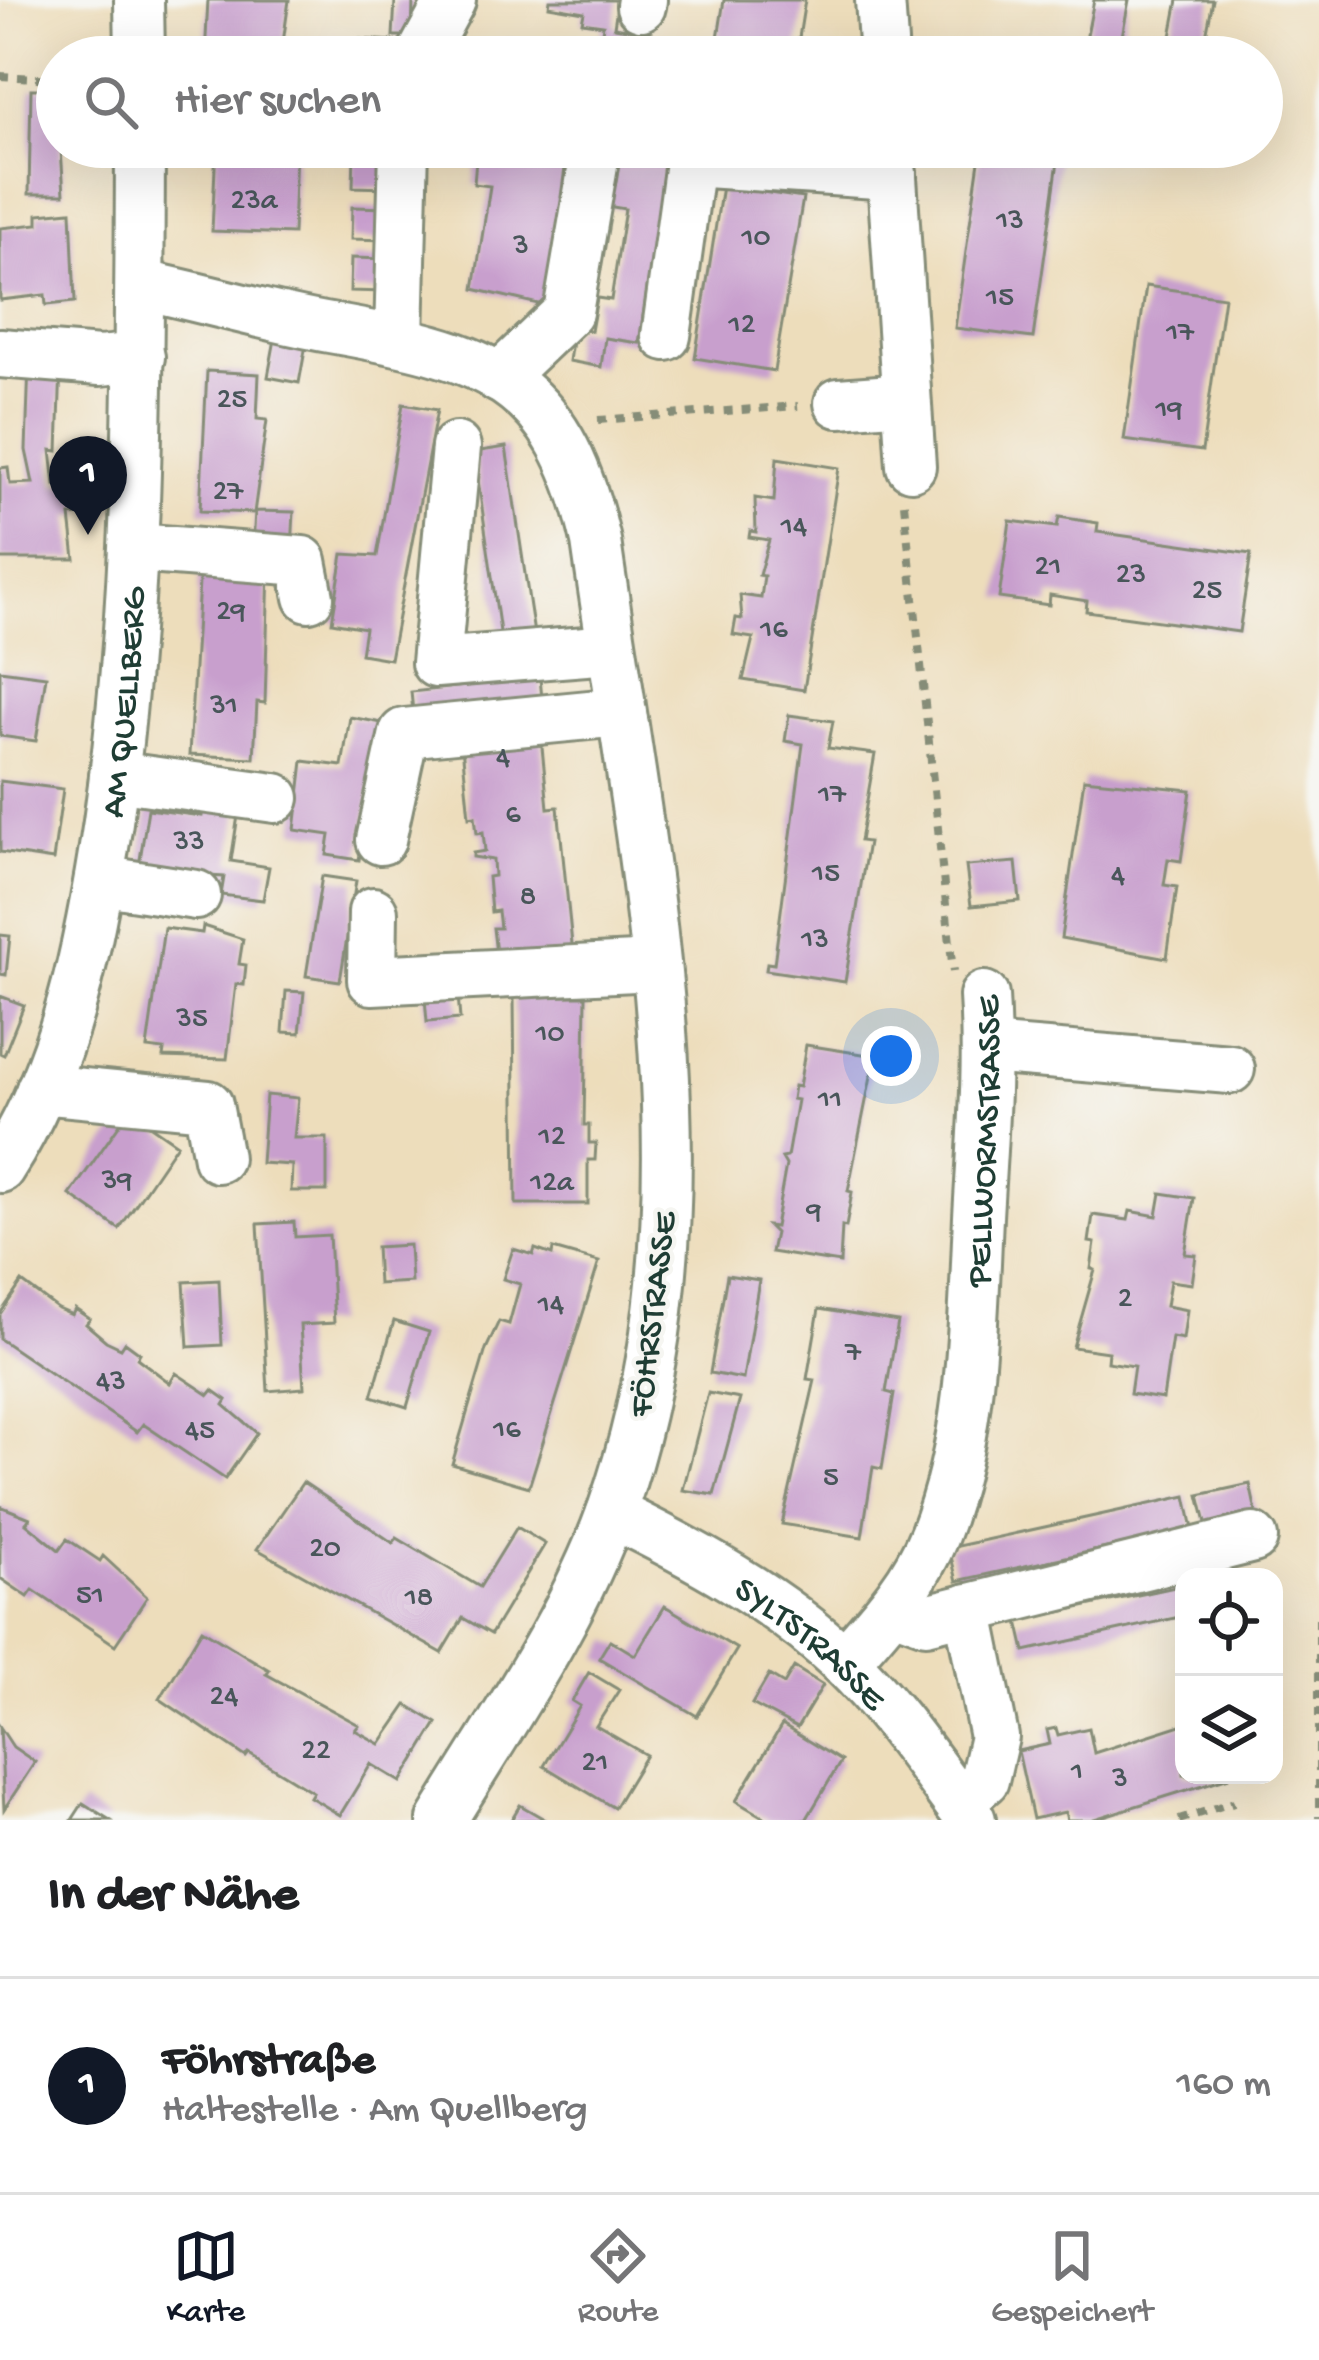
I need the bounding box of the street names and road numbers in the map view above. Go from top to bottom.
street label: AM QUELLBERG [94,585,159,821]
street label: PELLWORMSTRASSE [960,993,1014,1289]
street label: FÖHRSTRASSE [621,1208,690,1421]
street label: SYLTSTRASSE [725,1570,894,1722]

